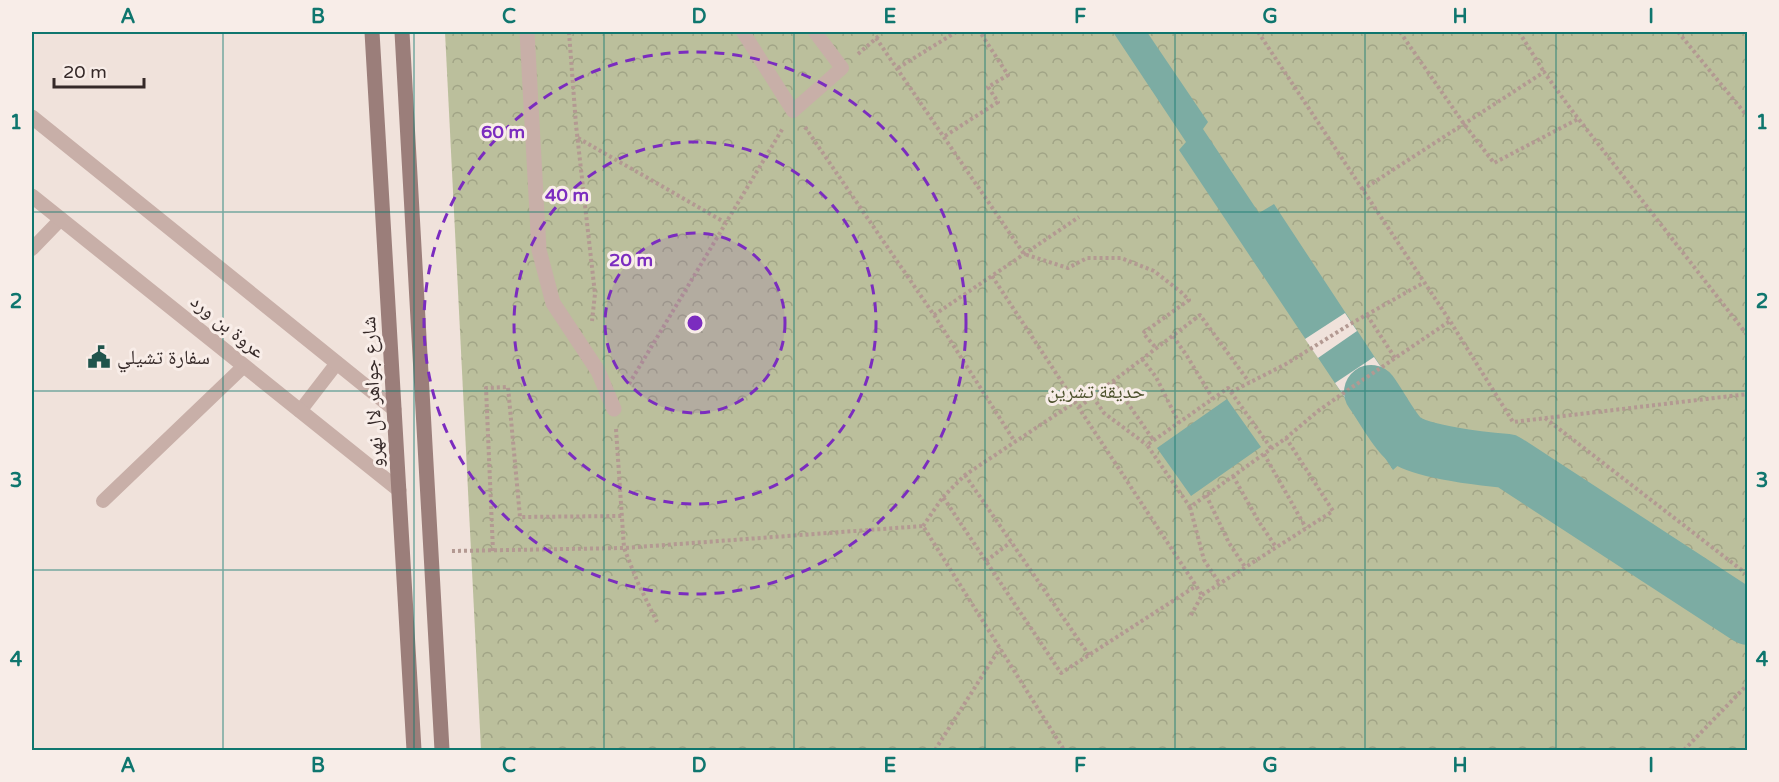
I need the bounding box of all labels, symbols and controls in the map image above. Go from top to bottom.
text: A [121,5,136,29]
text: B [311,5,325,29]
text: C [502,5,516,29]
text: D [691,5,707,29]
text: E [884,5,897,29]
text: F [1074,5,1086,29]
text: G [1262,5,1278,29]
text: H [1452,5,1468,29]
text: I [1648,5,1654,29]
scale bar [54,51,144,89]
text: 20 m [63,61,107,83]
text: 1 [10,111,22,135]
text: 1 [1756,111,1768,135]
text: 60 m [481,121,525,143]
text: 40 m [545,184,589,206]
text: 20 m [609,249,653,271]
text: 2 [10,290,22,314]
street label: عروة بن ورد [185,290,269,364]
text: 2 [1756,290,1768,314]
centre of rings [685,313,705,333]
street label: شارع جواهر لال نهرو [357,316,389,468]
public building icon: سفارة تشيلي [86,344,112,370]
place label: سفارة تشيلي [117,346,210,373]
park label: حديقة تشرين [1047,380,1145,404]
text: 3 [10,469,22,493]
text: 3 [1756,469,1768,493]
text: 4 [10,648,23,672]
text: 4 [1756,648,1769,672]
text: A [121,754,136,778]
text: B [311,754,325,778]
text: C [502,754,516,778]
text: D [691,754,707,778]
text: E [884,754,897,778]
text: F [1074,754,1086,778]
text: G [1262,754,1278,778]
text: H [1452,754,1468,778]
text: I [1648,754,1654,778]

